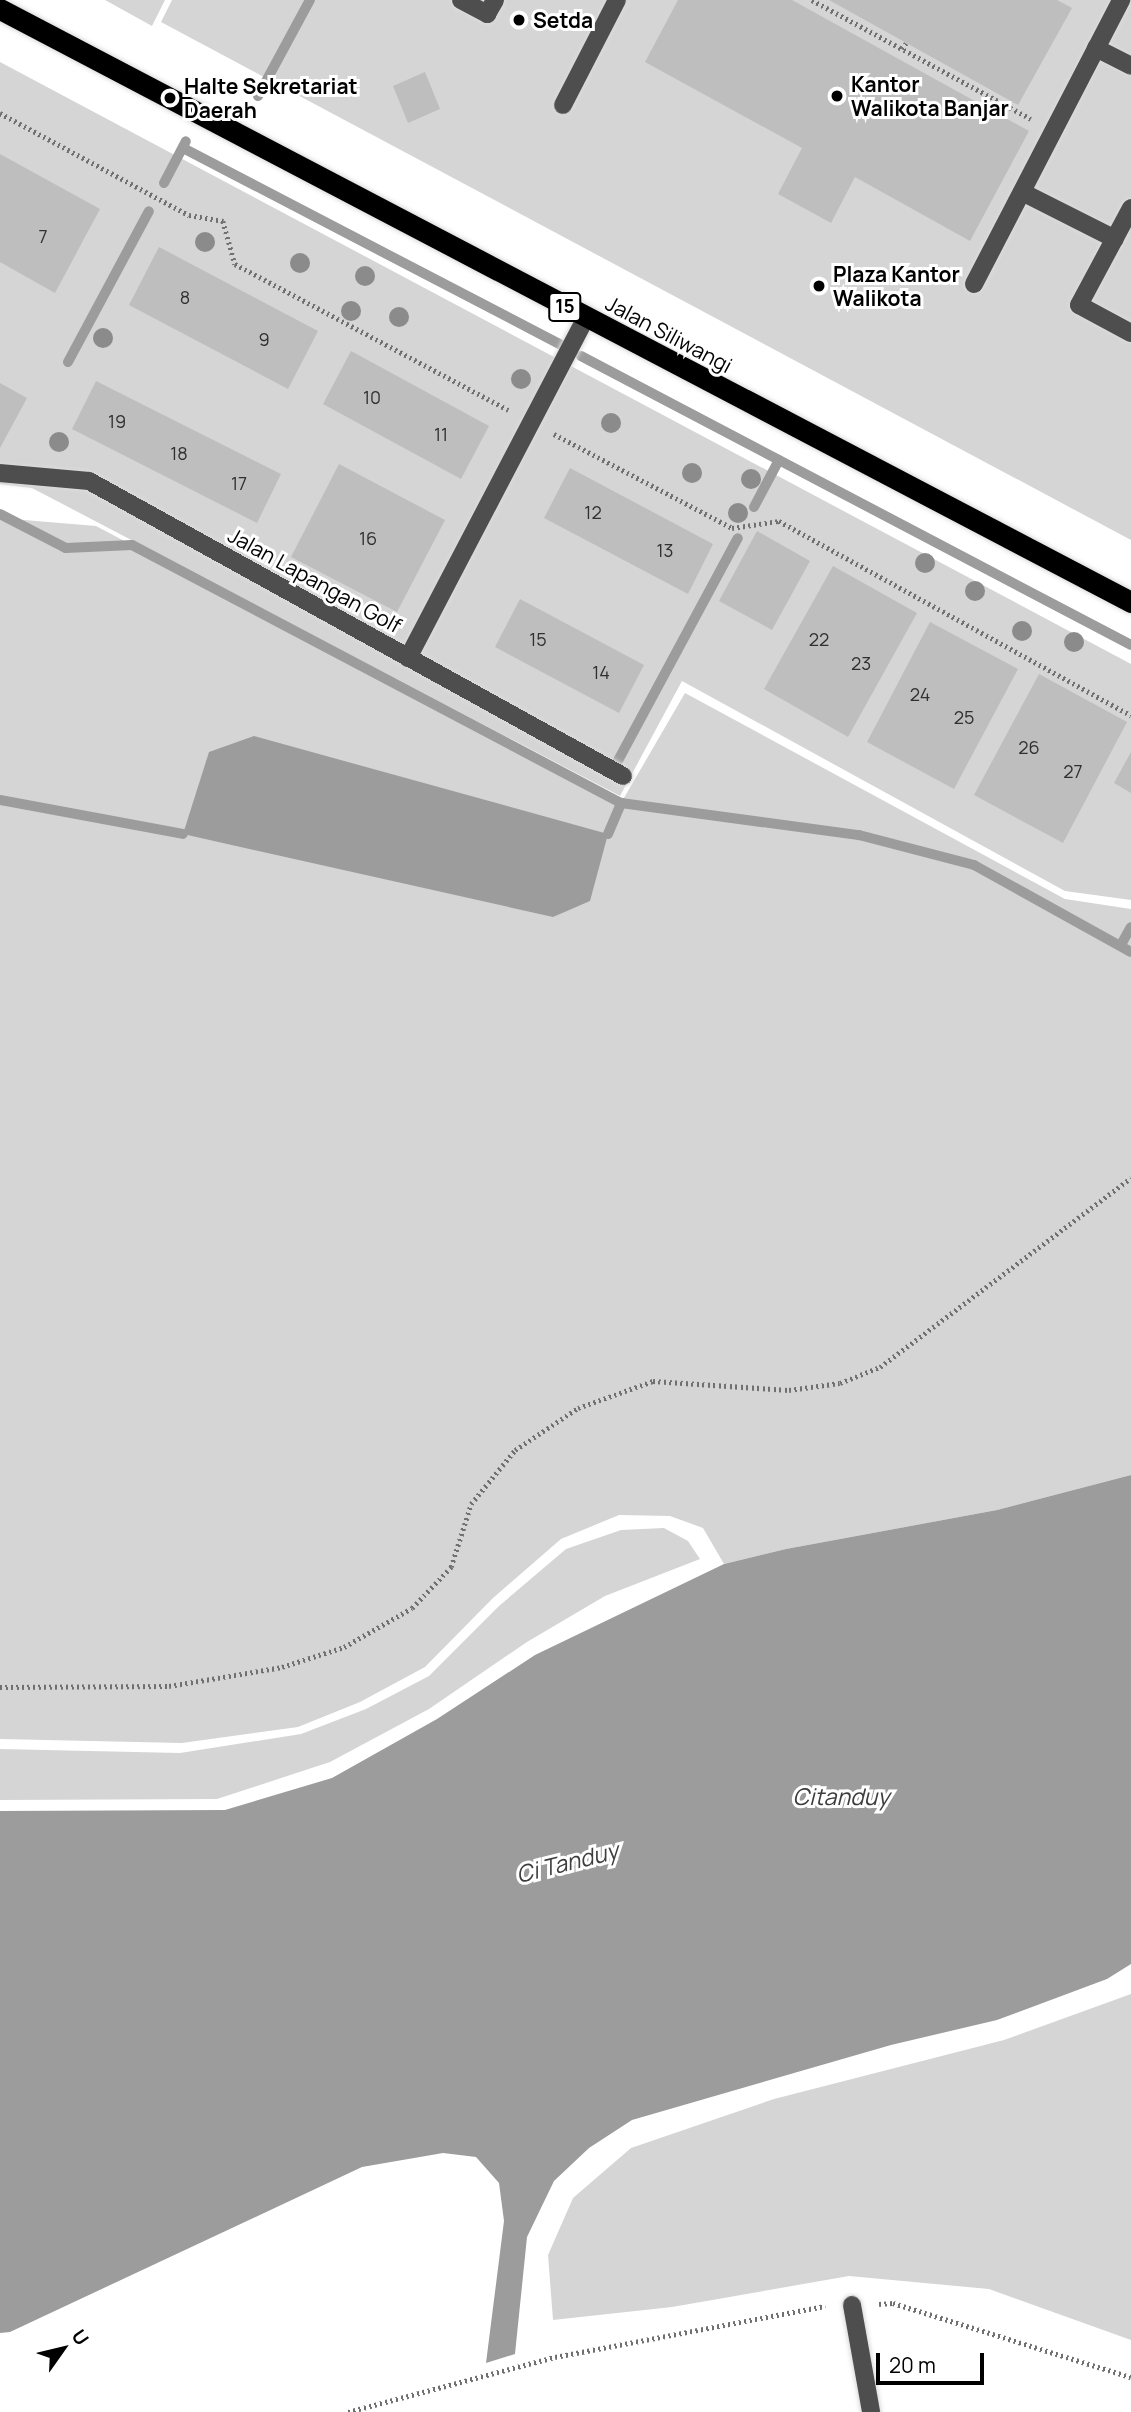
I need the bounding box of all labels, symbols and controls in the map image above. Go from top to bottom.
place label: Setda [533,7,593,33]
marker: Setda [511,12,527,28]
place label: Kantor Walikota Banjar [851,71,1009,121]
place label: Halte Sekretariat Daerah [184,73,358,123]
marker: Kantor Walikota Banjar [829,88,845,104]
marker: Halte Sekretariat Daerah [162,90,178,106]
house number: 7 [38,225,48,247]
place label: Plaza Kantor Walikota [833,261,960,311]
marker: Plaza Kantor Walikota [811,278,827,294]
house number: 8 [180,286,190,308]
street label: Jalan Siliwangi [602,290,736,378]
road number: 15 [548,292,582,322]
house number: 9 [258,328,270,350]
house number: 10 [363,386,381,408]
house number: 19 [108,410,126,432]
house number: 11 [434,423,448,445]
house number: 18 [170,442,188,464]
house number: 17 [231,472,247,494]
house number: 12 [584,501,602,523]
street label: Jalan Lapangan Golf [224,522,406,638]
house number: 16 [359,527,377,549]
house number: 13 [657,539,673,561]
house number: 15 [529,628,547,650]
house number: 22 [809,628,829,650]
house number: 23 [851,652,871,674]
house number: 14 [592,661,610,683]
house number: 24 [910,683,930,705]
house number: 25 [954,706,974,728]
house number: 26 [1018,736,1040,758]
house number: 27 [1063,760,1083,782]
water label: Citanduy [793,1782,889,1810]
water label: Ci Tanduy [513,1836,621,1888]
north arrow [28,2314,98,2384]
text: U [66,2324,95,2350]
scale bar [879,2338,988,2382]
text: 20 m [889,2351,936,2379]

